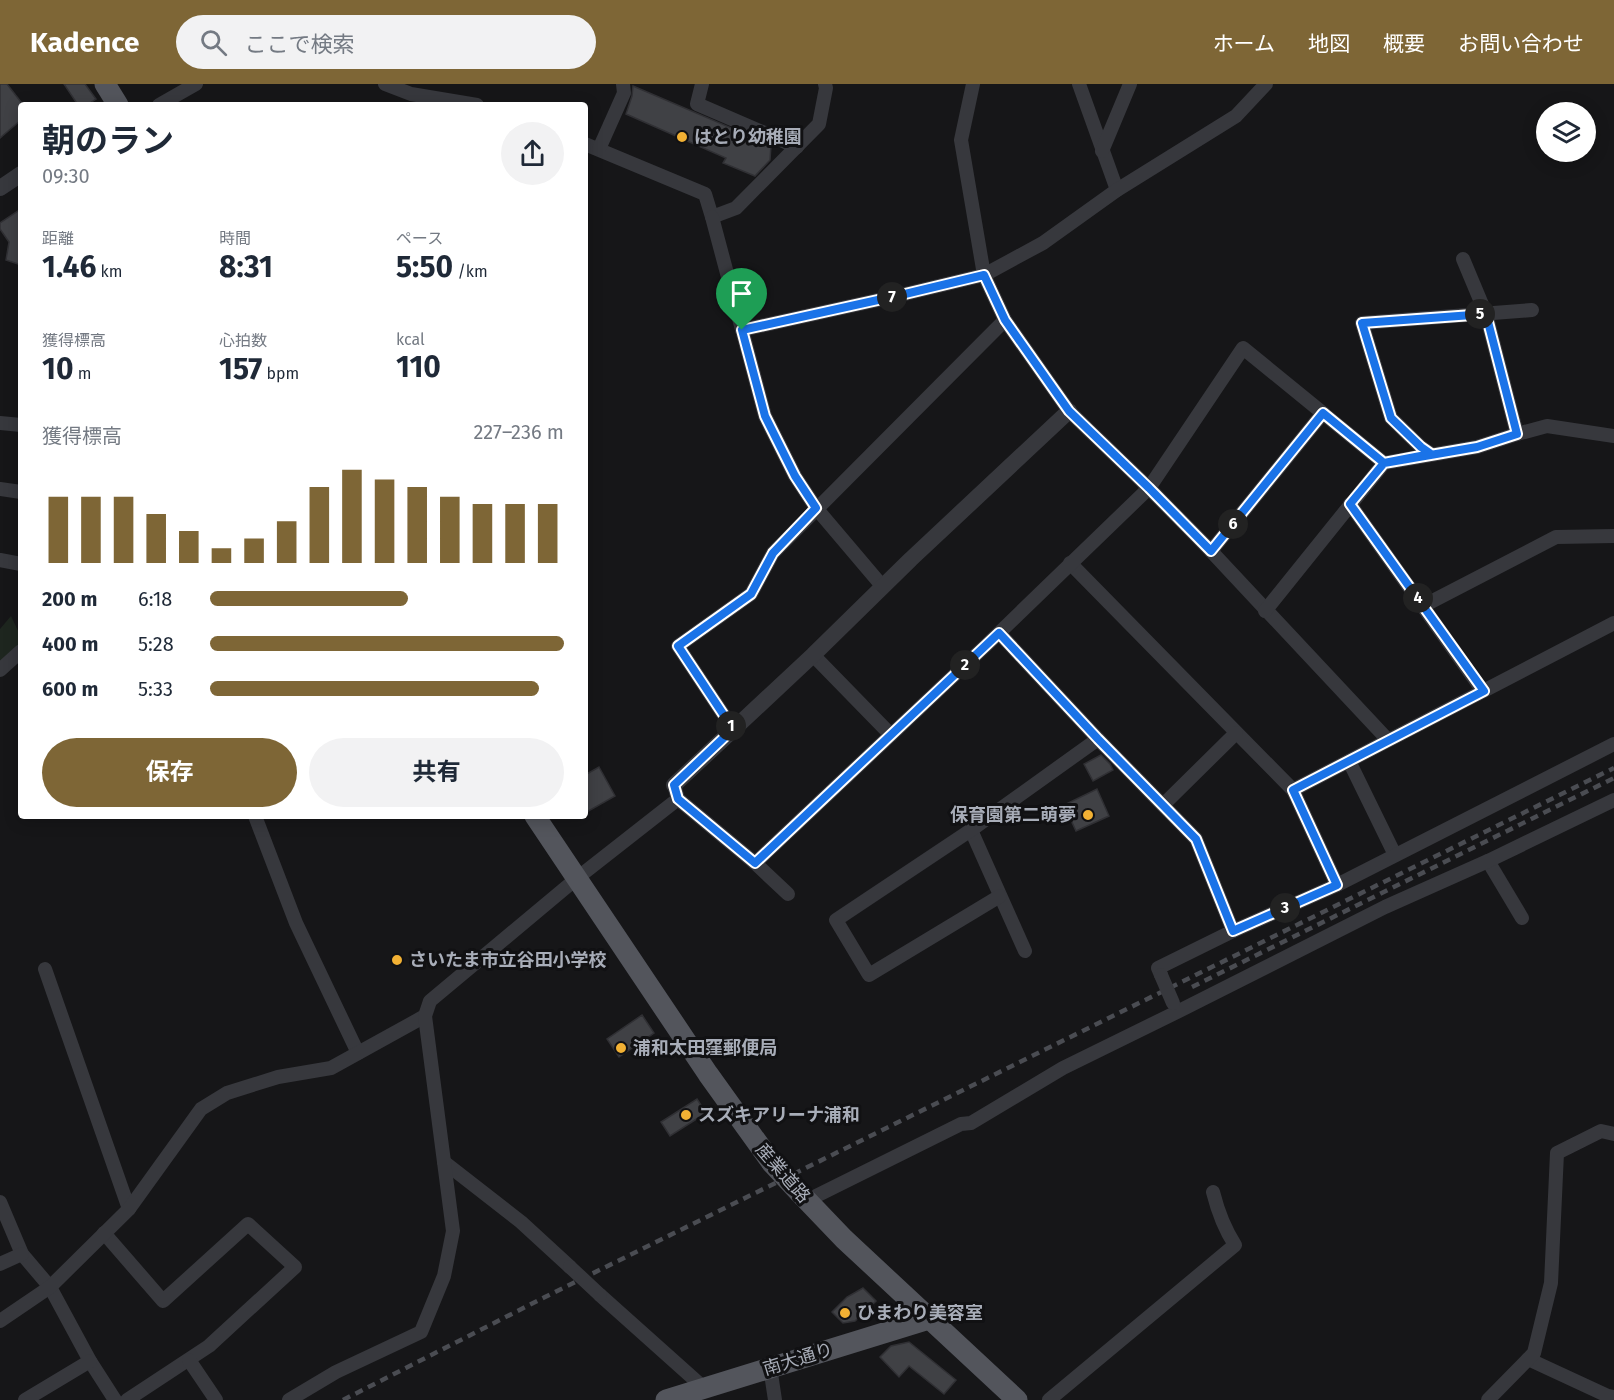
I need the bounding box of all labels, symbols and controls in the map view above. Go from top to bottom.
search box [176,15,596,69]
text: Kadence [30,26,140,59]
icon: search [197,26,230,59]
text: ここで検索 [245,31,355,58]
text: ホーム [1213,31,1275,57]
text: 地図 [1308,31,1350,57]
text: 概要 [1383,31,1425,57]
text: お問い合わせ [1458,31,1584,57]
map controls [1536,102,1596,162]
button: layers [1536,102,1596,162]
text: 朝のラン [42,121,174,161]
button: share [501,122,564,185]
place label: はとり幼稚園 [694,126,802,148]
marker: はとり幼稚園 [675,130,689,144]
text: 09:30 [42,164,90,188]
text: 距離 [42,229,74,248]
text: 時間 [219,229,251,248]
text: ペース [396,229,443,248]
text: 1.46 [42,249,96,285]
text: 8:31 [219,249,273,285]
text: 5:50 [396,249,453,285]
text: km [96,262,123,281]
text: /km [453,262,488,281]
pin [716,268,767,330]
icon: arrive [725,277,758,310]
pin: 7 [877,282,907,312]
text: 7 [888,287,896,306]
pin: 5 [1465,299,1495,329]
text: 5 [1476,304,1484,323]
text: kcal [396,330,425,349]
text: 獲得標高 [42,331,106,350]
text: 心拍数 [219,331,267,350]
text: 110 [396,349,441,385]
text: 10 [42,351,73,387]
text: 157 [219,351,262,387]
text: m [73,364,91,383]
text: bpm [262,364,299,383]
text: 227–236 m [473,420,564,444]
text: 獲得標高 [42,424,122,448]
pin: 6 [1218,509,1248,539]
text: 6 [1228,514,1238,533]
pin: 4 [1403,583,1433,613]
text: 200 m [42,587,97,611]
text: 6:18 [138,587,172,611]
text: 4 [1413,588,1423,607]
text: 400 m [42,632,98,656]
text: 5:28 [138,632,174,656]
pin: 2 [950,650,980,680]
text: 2 [961,655,969,674]
text: 600 m [42,677,98,701]
text: 5:33 [138,677,173,701]
pin: 1 [716,711,746,741]
text: 1 [727,716,735,735]
button: 保存 [42,738,297,807]
button: 共有 [309,738,564,807]
place label: 保育園第二萌夢 [950,804,1076,826]
marker: 保育園第二萌夢 [1081,808,1095,822]
pin: 3 [1270,893,1300,923]
text: 3 [1281,898,1289,917]
place label: さいたま市立谷田小学校 [409,949,606,971]
marker: さいたま市立谷田小学校 [390,953,404,967]
place label: 浦和太田窪郵便局 [633,1037,777,1059]
marker: 浦和太田窪郵便局 [614,1041,628,1055]
place label: スズキアリーナ浦和 [698,1104,860,1126]
marker: スズキアリーナ浦和 [679,1108,693,1122]
street label: 産業道路 [751,1139,815,1207]
place label: ひまわり美容室 [857,1302,983,1324]
marker: ひまわり美容室 [838,1306,852,1320]
street label: 南大通り [760,1338,836,1380]

